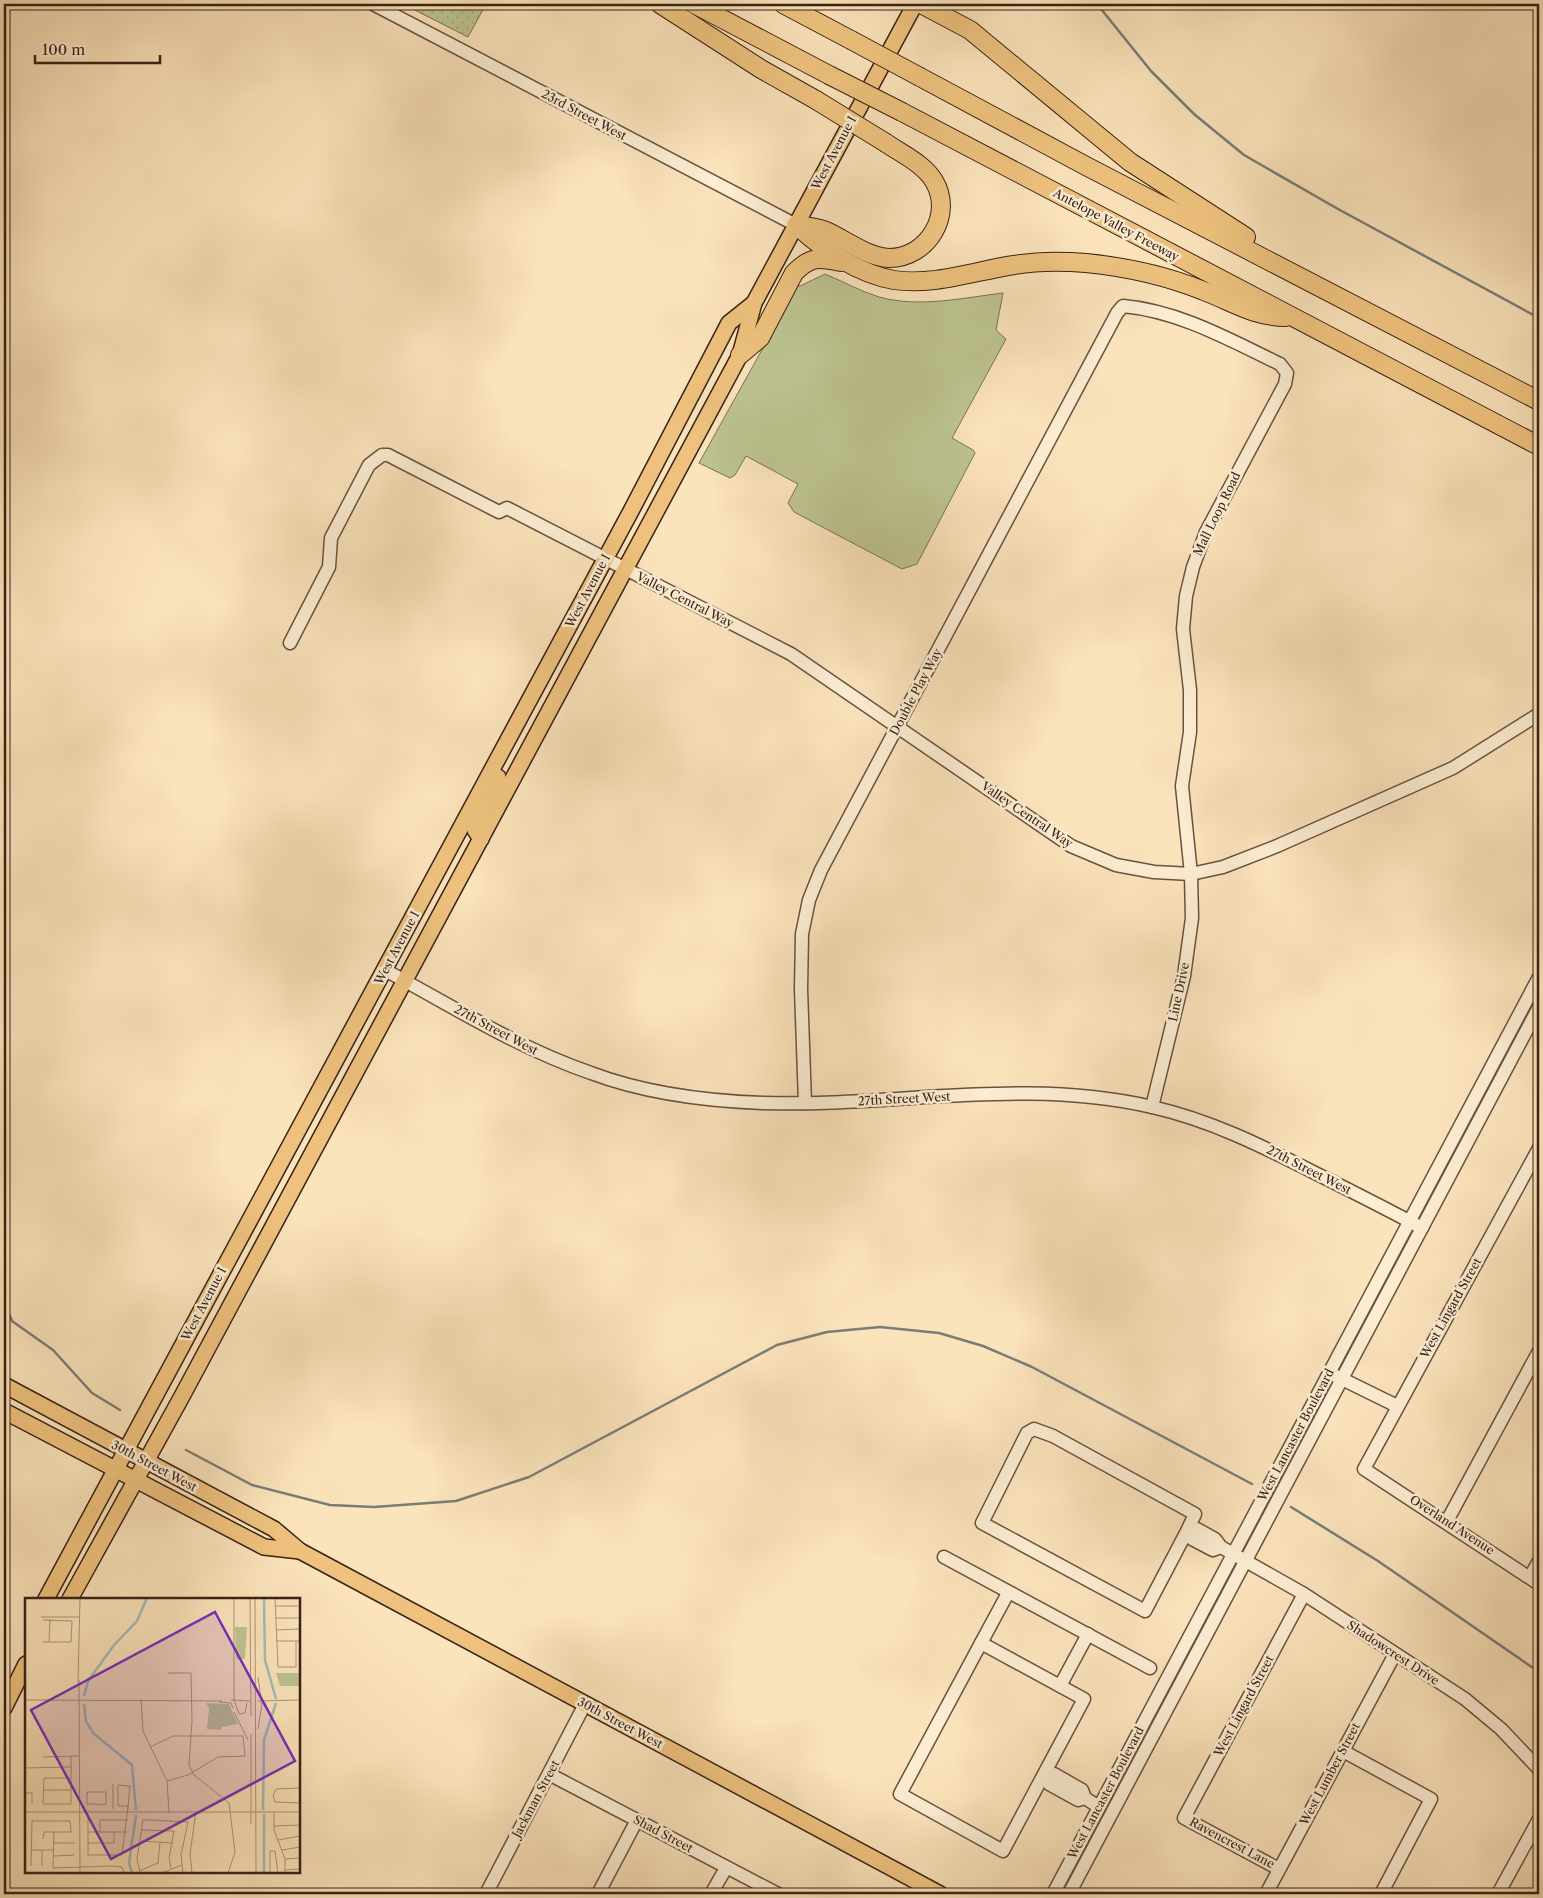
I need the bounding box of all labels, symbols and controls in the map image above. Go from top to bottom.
scale bar [35,32,160,64]
text: 100 m [42,40,85,59]
street label: 23rd Street West [539,86,630,144]
street label: West Avenue I [807,113,859,193]
street label: Antelope Valley Freeway [1050,185,1182,264]
street label: Mall Loop Road [1190,469,1244,558]
street label: West Avenue I [561,551,613,631]
street label: Valley Central Way [633,568,737,631]
street label: Double Play Way [886,645,945,738]
street label: Valley Central Way [978,778,1076,851]
street label: West Avenue I [370,908,422,988]
street label: Line Drive [1165,961,1192,1023]
street label: 27th Street West [452,1001,541,1058]
street label: 27th Street West [857,1089,951,1108]
street label: 27th Street West [1265,1142,1355,1198]
street label: West Lingard Street [1416,1254,1485,1361]
street label: West Avenue I [177,1264,229,1344]
street label: West Lancaster Boulevard [1254,1365,1337,1504]
street label: 30th Street West [109,1437,200,1495]
street label: Overland Avenue [1407,1492,1498,1558]
inset map [25,1598,300,1873]
street label: Shadowcrest Drive [1344,1617,1442,1688]
street label: West Lingard Street [1210,1652,1277,1760]
street label: 30th Street West [575,1694,666,1752]
street label: West Lumber Street [1296,1719,1363,1828]
street label: West Lancaster Boulevard [1064,1723,1147,1862]
street label: Jackman Street [508,1757,563,1842]
street label: Shad Street [631,1812,696,1856]
street label: Ravencrest Lane [1187,1814,1278,1871]

